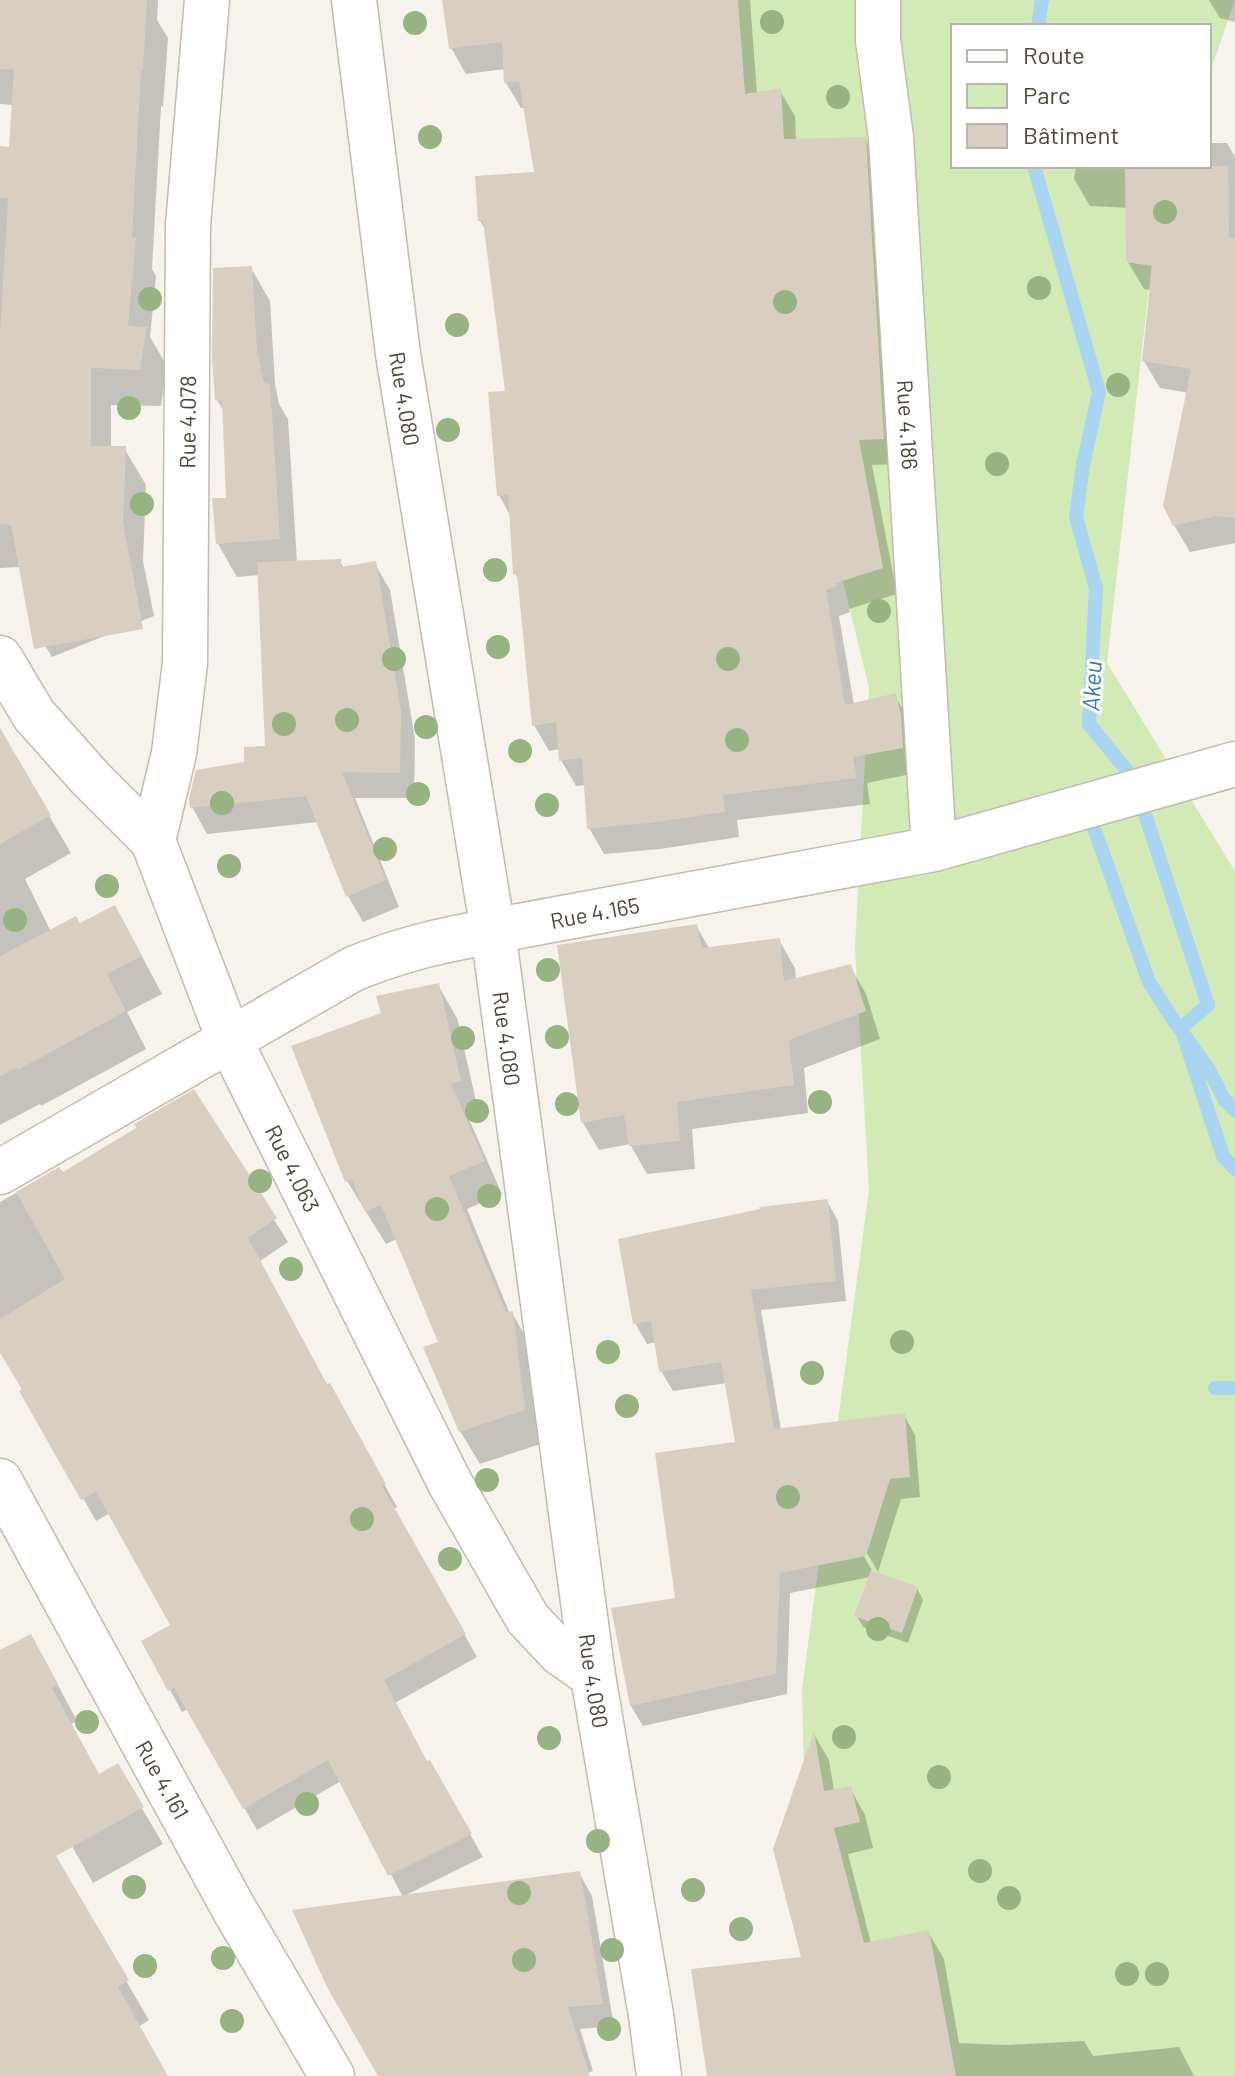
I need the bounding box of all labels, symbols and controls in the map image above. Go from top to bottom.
legend [951,24,1211,168]
text: Route [1023,40,1085,69]
text: Parc [1023,80,1071,109]
text: Bâtiment [1023,120,1119,149]
street label: Rue 4.080 [385,350,426,448]
street label: Rue 4.078 [173,375,200,469]
street label: Rue 4.186 [893,379,924,470]
water label: Akeu [1075,660,1107,712]
street label: Rue 4.165 [548,891,641,933]
street label: Rue 4.080 [488,990,527,1087]
street label: Rue 4.063 [261,1120,326,1216]
street label: Rue 4.080 [574,1632,615,1730]
street label: Rue 4.161 [131,1735,195,1823]

